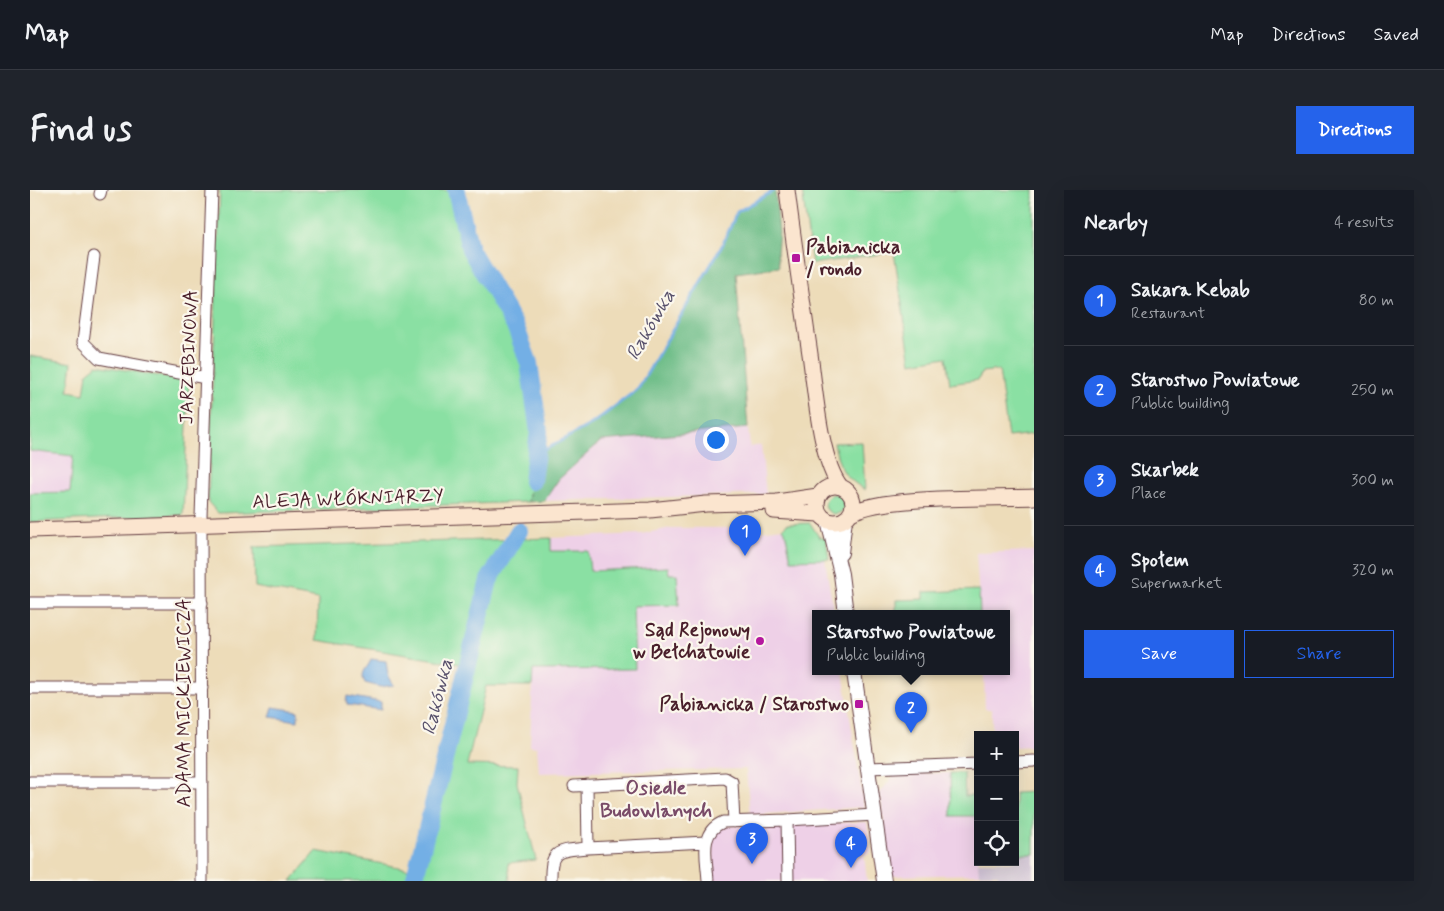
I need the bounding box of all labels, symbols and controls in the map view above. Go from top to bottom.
text: Map [25,19,69,50]
text: Map [1211,23,1244,47]
text: Directions [1272,23,1346,47]
text: Saved [1374,23,1419,47]
button: Directions [1296,106,1414,154]
text: Find us [30,107,132,153]
text: Nearby [1084,209,1148,237]
text: 4 results [1334,212,1394,233]
place label: Pabianicka / rondo [806,235,900,282]
marker: Pabianicka / rondo [790,252,802,264]
text: Sakara Kebab [1131,278,1250,303]
water label: Rakówka [620,285,682,365]
street label: JARZĘBINOWA [174,289,204,425]
text: 1 [1096,290,1104,311]
text: 80 m [1359,290,1394,311]
text: Restaurant [1131,303,1205,324]
text: Starostwo Powiatowe [1131,368,1300,393]
text: 2 [1096,380,1104,401]
text: 250 m [1351,380,1394,401]
text: Public building [1131,393,1230,414]
your location [703,427,729,453]
text: Skarbek [1131,458,1199,483]
text: 3 [1096,470,1104,491]
text: 300 m [1351,470,1394,491]
street label: ALEJA WŁÓKNIARZY [252,483,445,515]
text: Place [1131,483,1166,504]
pin: 1 [729,515,761,556]
text: Społem [1131,548,1189,573]
text: 4 [1095,560,1105,581]
text: 320 m [1352,560,1394,581]
text: Supermarket [1131,573,1222,594]
street label: ADAMA MICKIEWICZA [172,599,197,807]
popup [812,610,1010,675]
place label: Sąd Rejonowy w Bełchatowie [633,618,751,665]
text: Starostwo Powiatowe [827,620,995,645]
button: Save [1084,630,1234,678]
button: Share [1244,630,1394,678]
marker: Sąd Rejonowy w Bełchatowie [754,635,766,647]
text: Public building [827,645,925,666]
water label: Rakówka [416,656,460,738]
place label: Pabianicka / Starostwo [660,692,849,717]
pin: 2 [895,692,927,733]
marker: Pabianicka / Starostwo [853,698,865,710]
map controls [974,731,1019,866]
button: + [974,731,1019,776]
district label: Osiedle Budowlanych [600,775,712,825]
button: − [974,776,1019,821]
button: locate [974,821,1019,866]
pin: 3 [736,823,768,864]
pin: 4 [835,827,867,868]

